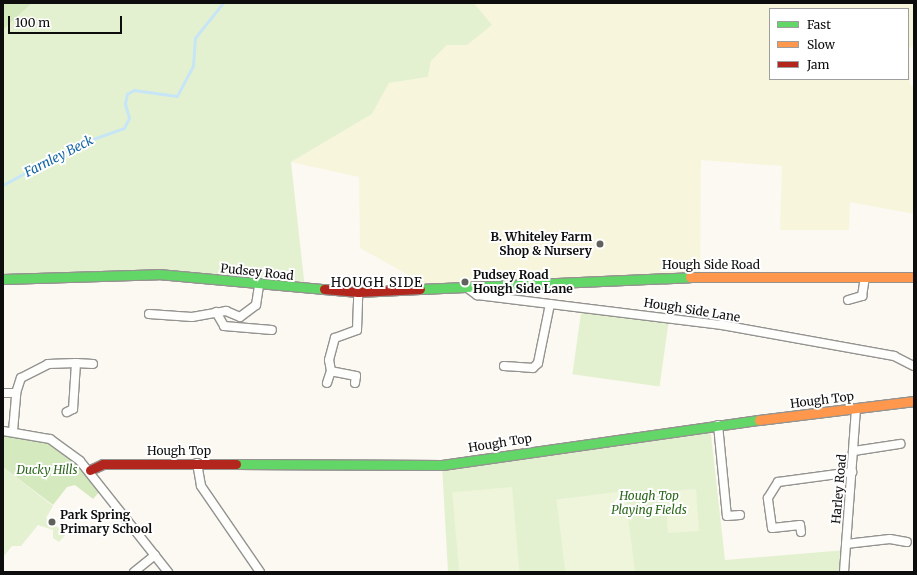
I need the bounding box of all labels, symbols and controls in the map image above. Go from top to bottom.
scale bar [10,8,124,34]
legend [769,8,909,80]
text: 100 m [15,15,50,30]
text: Fast [807,17,831,32]
text: Slow [807,37,835,52]
text: Jam [807,57,829,72]
water label: Farnley Beck [22,133,96,181]
place label: B. Whiteley Farm Shop & Nursery [490,230,592,258]
marker: B. Whiteley Farm Shop & Nursery [595,239,605,249]
street label: Hough Side Road [662,258,760,272]
street label: Pudsey Road [220,261,294,283]
place label: Pudsey Road Hough Side Lane [473,268,573,296]
district label: HOUGH SIDE [331,275,423,291]
marker: Pudsey Road Hough Side Lane [460,277,470,287]
street label: Hough Side Lane [643,295,741,325]
street label: Hough Top [789,389,855,411]
street label: Hough Top [467,431,533,455]
street label: Hough Top [147,444,211,458]
street label: Harley Road [829,453,849,525]
park label: Ducky Hills [16,463,78,477]
park label: Hough Top Playing Fields [611,489,687,517]
place label: Park Spring Primary School [60,508,152,536]
marker: Park Spring Primary School [47,517,57,527]

